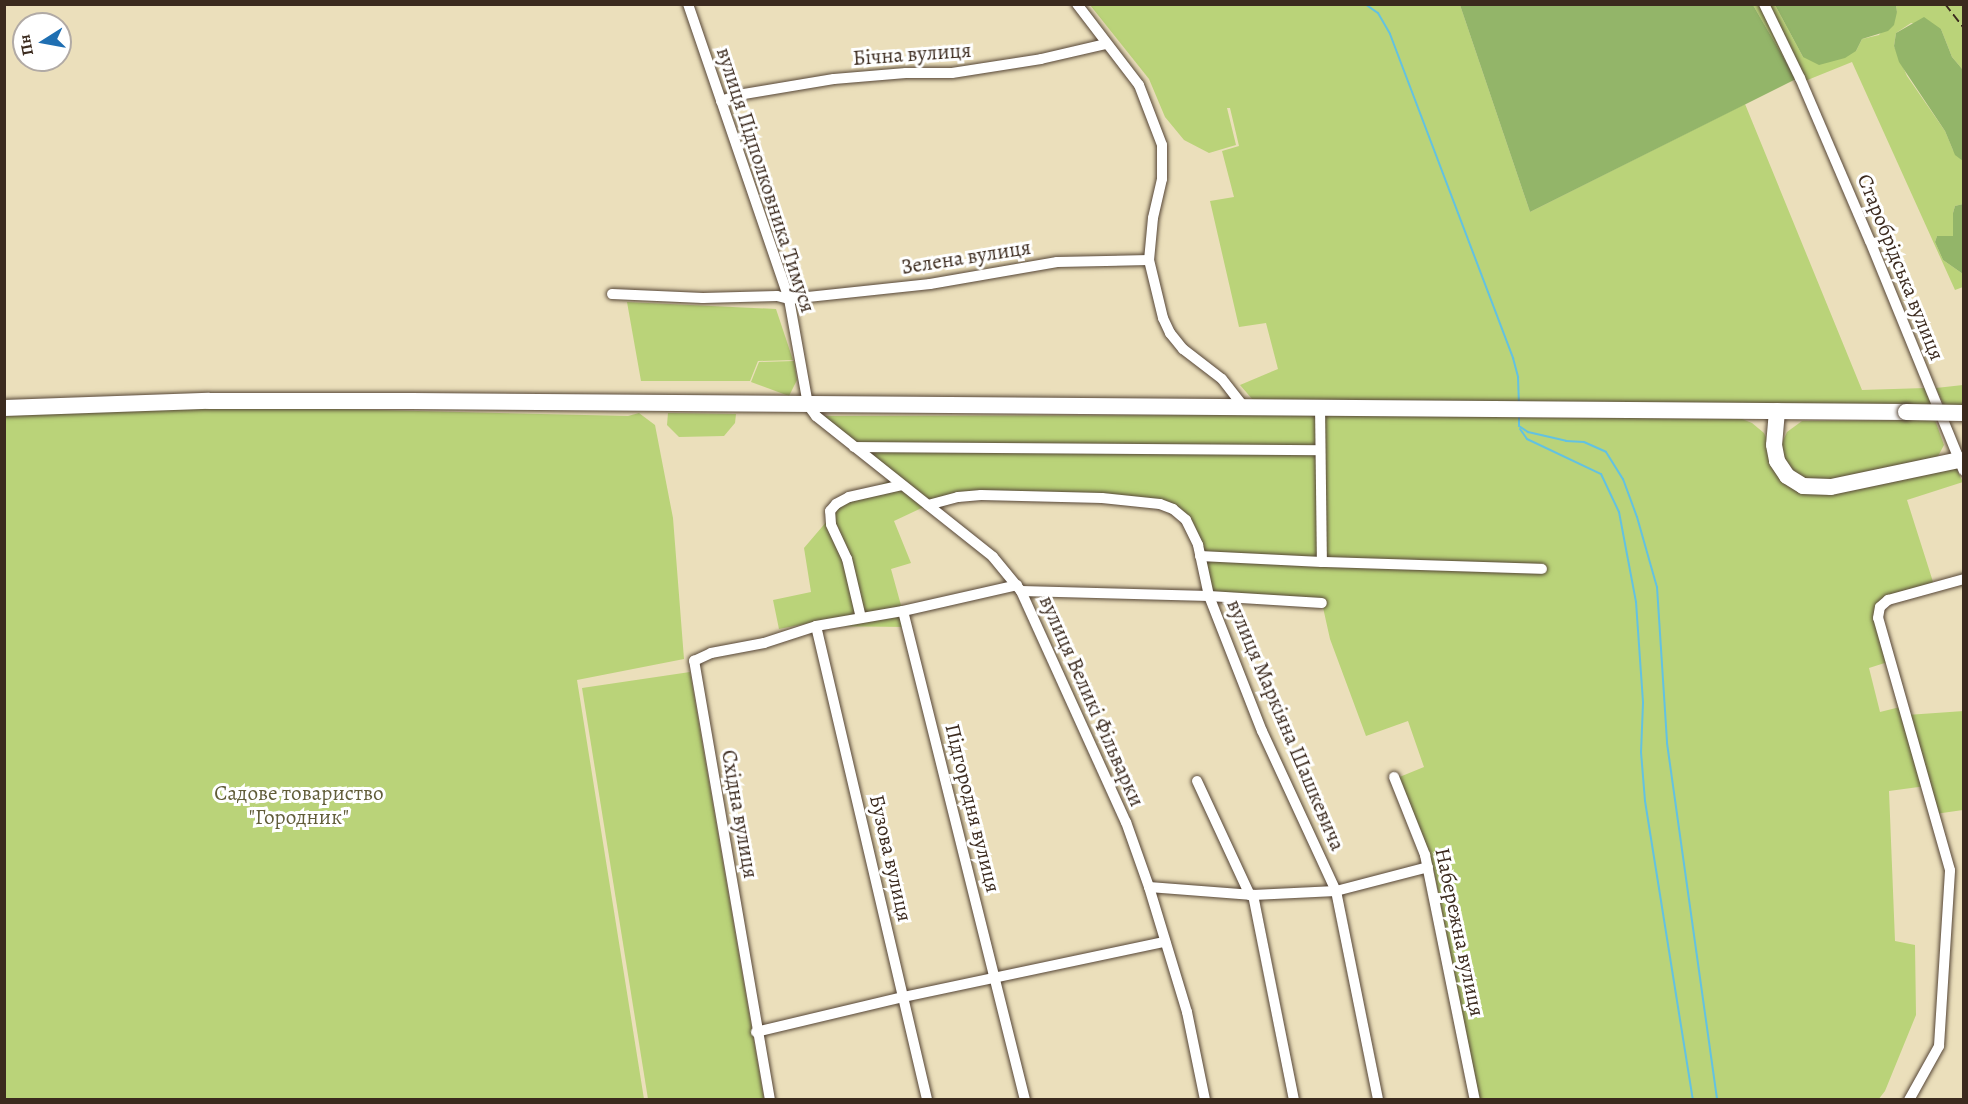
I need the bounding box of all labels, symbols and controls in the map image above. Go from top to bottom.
north arrow [12,12,72,72]
text: Пн [14,33,39,57]
street label: Бічна вулиця [852,37,972,71]
street label: вулиця Підполковника Тимуся [711,44,821,316]
street label: Старобрідська вулиця [1852,170,1950,364]
street label: Зелена вулиця [900,234,1032,280]
street label: вулиця Великі Фільварки [1034,592,1150,810]
street label: вулиця Маркіяна Шашкевича [1222,596,1350,854]
street label: Підгородня вулиця [940,721,1006,895]
street label: Східна вулиця [716,748,764,880]
park label: Садове товариство "Городник" [214,780,384,830]
street label: Бузова вулиця [864,792,918,924]
street label: Набережна вулиця [1430,845,1490,1019]

